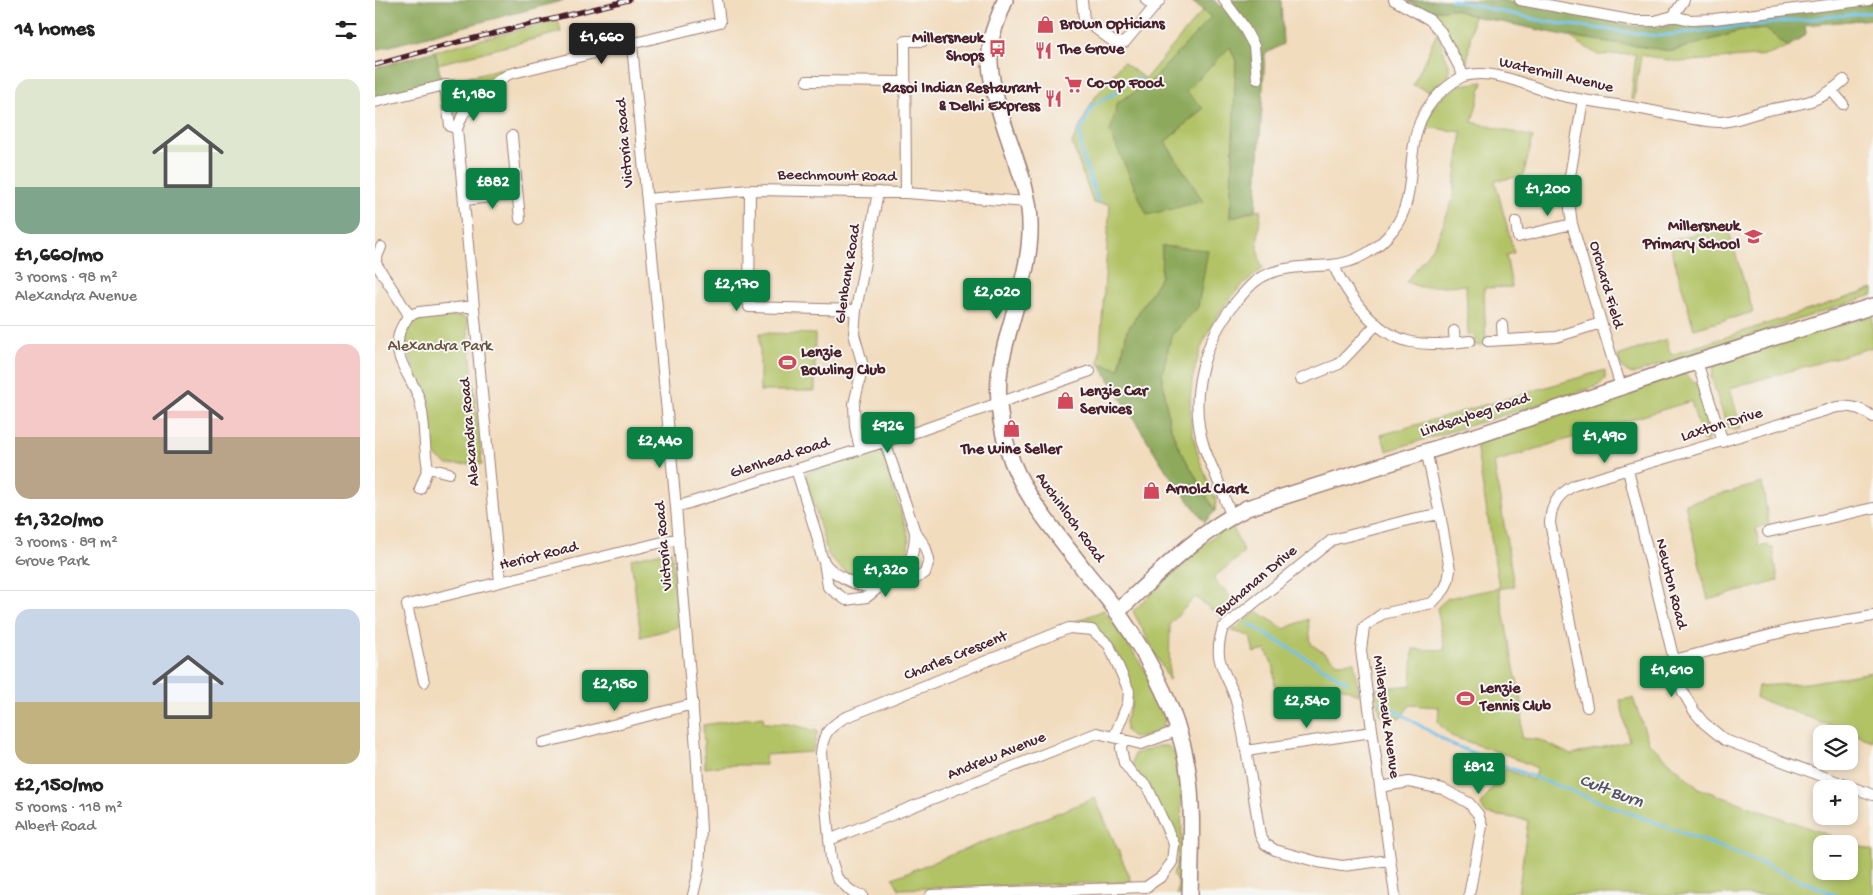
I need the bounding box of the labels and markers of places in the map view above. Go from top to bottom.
shop icon: Brown Opticians [1036,15,1056,35]
place label: Brown Opticians [1059,16,1166,35]
pin: £1,660 [561,22,643,65]
place label: Millersneuk Shops [912,30,986,67]
bus stop icon: Millersneuk Shops [988,38,1008,58]
restaurant icon: The Grove [1034,40,1054,60]
place label: The Grove [1056,41,1125,60]
supermarket icon: Co-op Food [1063,74,1083,94]
place label: Co-op Food [1086,75,1165,94]
pin: £1,180 [433,80,515,122]
place label: Rasoi Indian Restaurant & Delhi Express [882,80,1041,117]
restaurant icon: Rasoi Indian Restaurant & Delhi Express [1044,88,1064,108]
pin: £882 [463,168,523,210]
pin: £1,200 [1507,174,1589,217]
place label: Millersneuk Primary School [1642,218,1742,255]
school or university icon: Millersneuk Primary School [1744,226,1764,246]
pin: £2,170 [696,270,778,312]
pin: £2,020 [956,278,1038,320]
place label: Lenzie Bowling Club [800,344,886,381]
sports icon: Lenzie Bowling Club [777,352,797,372]
place label: Lenzie Car Services [1080,383,1150,420]
shop icon: Lenzie Car Services [1056,391,1076,411]
pin: £926 [858,412,918,454]
shop icon: The Wine Seller [1001,419,1021,439]
pin: £1,490 [1564,422,1646,464]
pin: £2,440 [619,426,701,469]
place label: The Wine Seller [959,441,1063,460]
shop icon: Arnold Clark [1142,480,1162,500]
place label: Arnold Clark [1165,481,1249,500]
pin: £1,320 [845,556,927,598]
pin: £1,610 [1631,656,1713,698]
pin: £2,150 [574,670,656,712]
place label: Lenzie Tennis Club [1478,680,1551,717]
pin: £2,540 [1266,686,1348,729]
sports icon: Lenzie Tennis Club [1456,688,1476,708]
pin: £812 [1449,752,1509,795]

